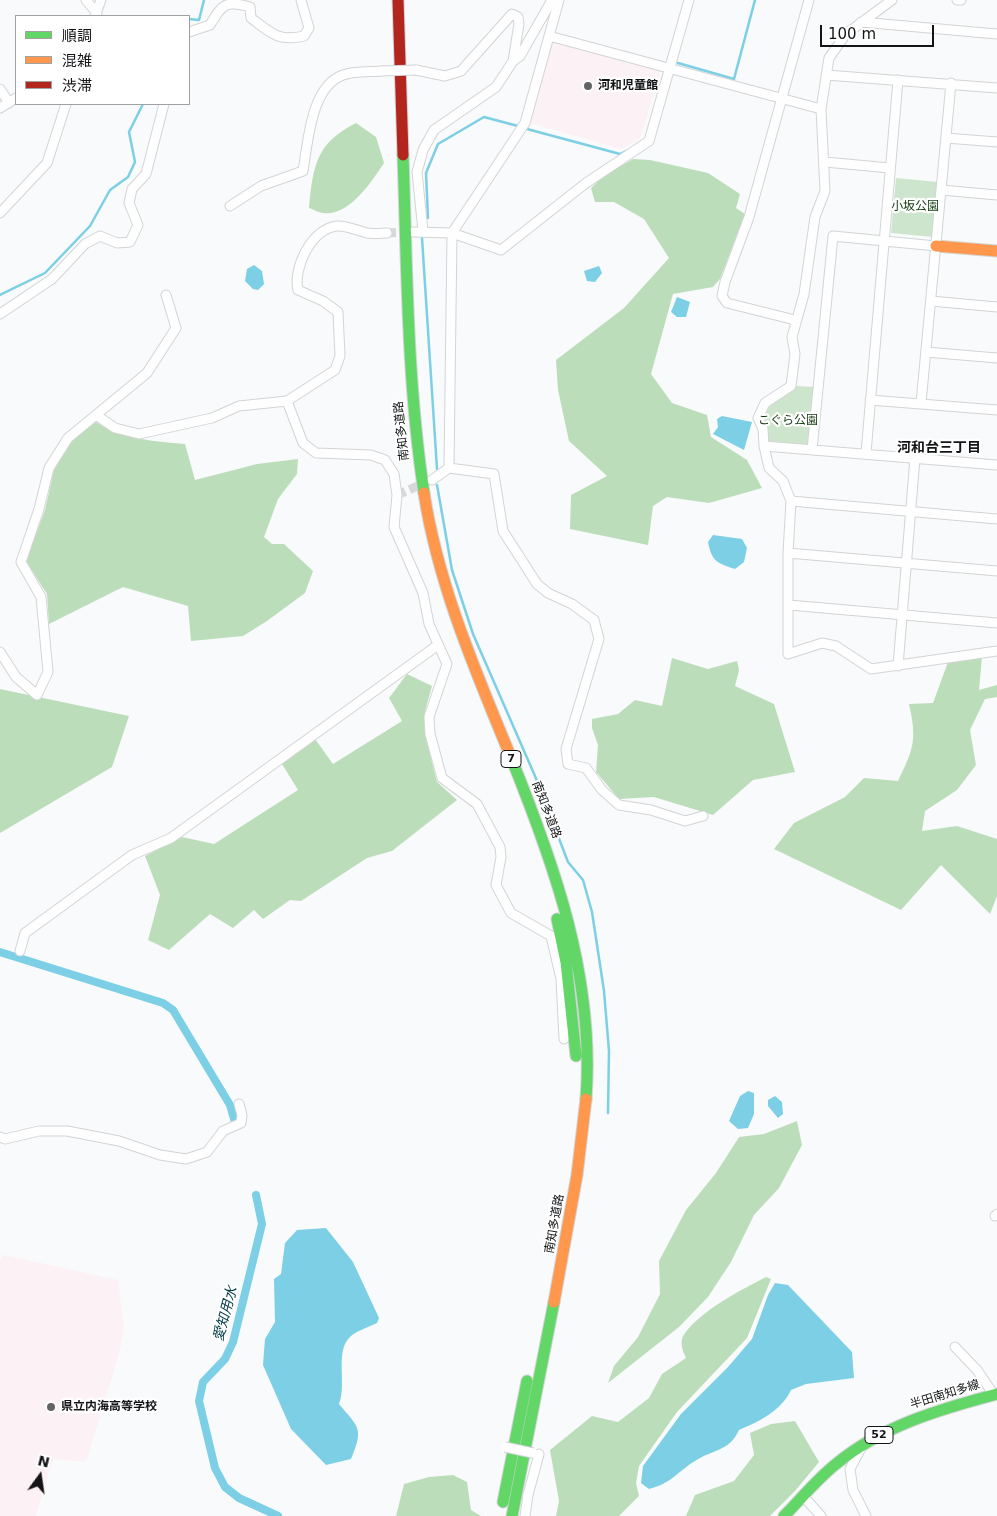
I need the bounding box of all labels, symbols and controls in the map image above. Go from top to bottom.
legend [15,15,190,105]
scale bar [822,15,936,47]
text: 100 m [828,25,876,43]
text: 順調 [62,27,92,45]
text: 混雑 [62,52,92,70]
text: 渋滞 [62,77,92,95]
place label: 河和児童館 [598,79,658,93]
marker: 河和児童館 [582,80,594,92]
park label: 小坂公園 [891,200,939,214]
street label: 南知多道路 [392,400,412,462]
park label: こぐら公園 [758,414,818,428]
district label: 河和台三丁目 [897,440,981,456]
road number: 7 [501,751,521,768]
street label: 南知多道路 [529,779,563,841]
street label: 南知多道路 [543,1193,567,1255]
water label: 愛知用水 [211,1285,241,1343]
street label: 半田南知多線 [908,1378,982,1412]
place label: 県立内海高等学校 [61,1400,157,1414]
marker: 県立内海高等学校 [45,1401,57,1413]
road number: 52 [865,1426,893,1444]
north arrow [15,1451,65,1501]
text: N [36,1452,51,1471]

